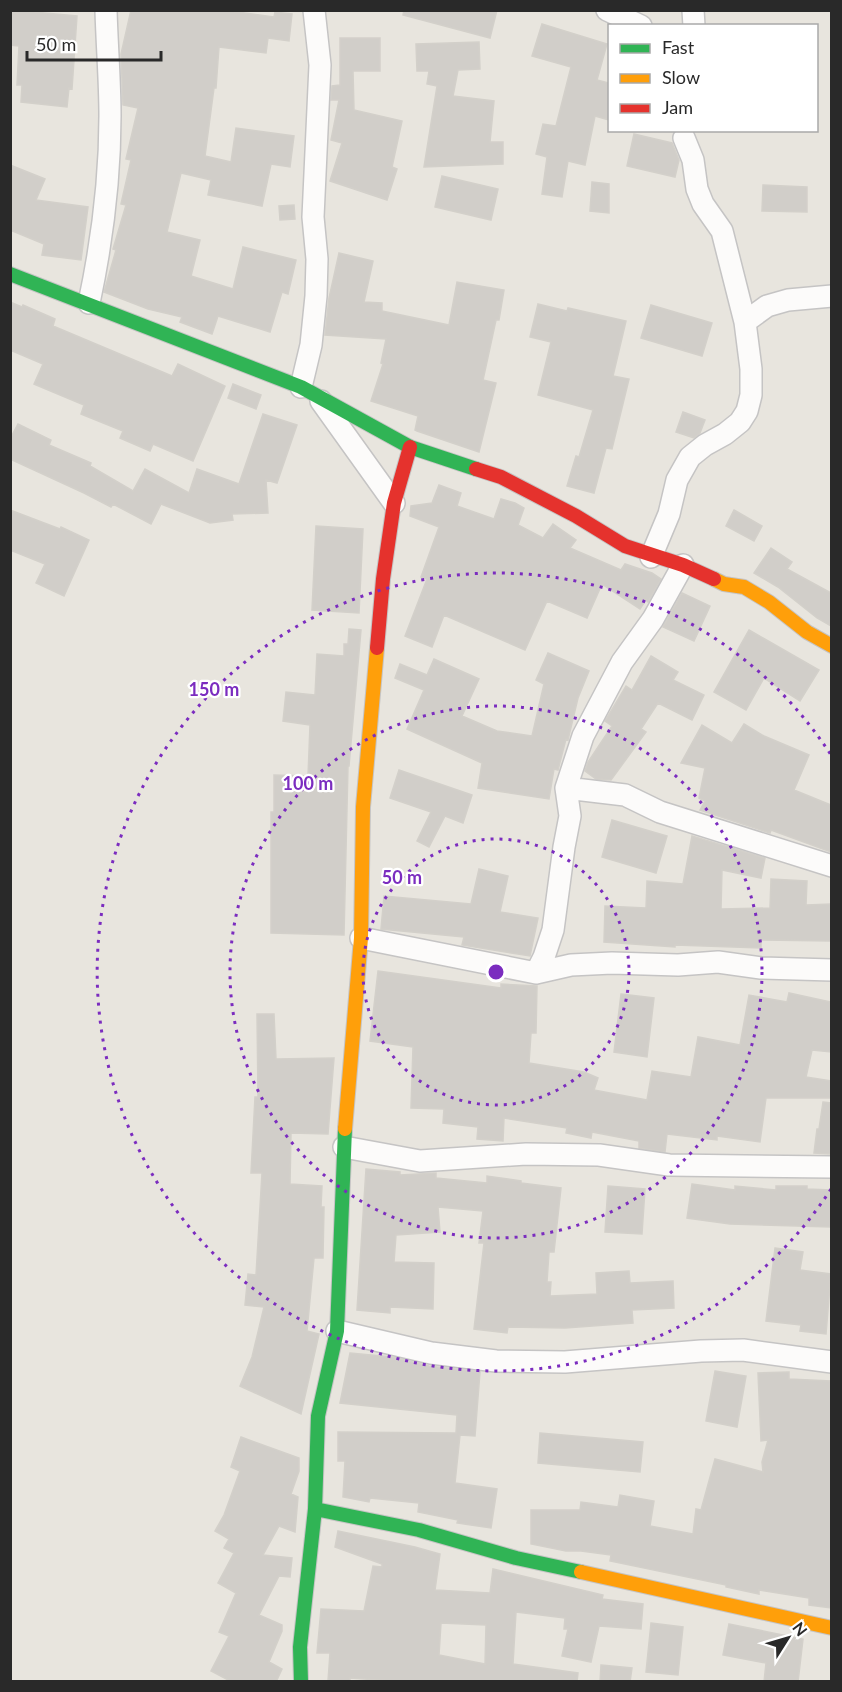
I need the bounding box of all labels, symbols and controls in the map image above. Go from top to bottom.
scale bar [27,24,160,62]
legend [608,24,818,132]
text: 50 m [36,33,76,55]
text: Fast [662,36,695,58]
text: Slow [662,66,700,88]
text: Jam [662,96,693,118]
text: 150 m [189,678,239,700]
text: 100 m [283,772,333,794]
text: 50 m [382,866,422,888]
centre of rings [486,962,506,982]
north arrow [758,1608,818,1668]
text: N [789,1618,812,1639]

